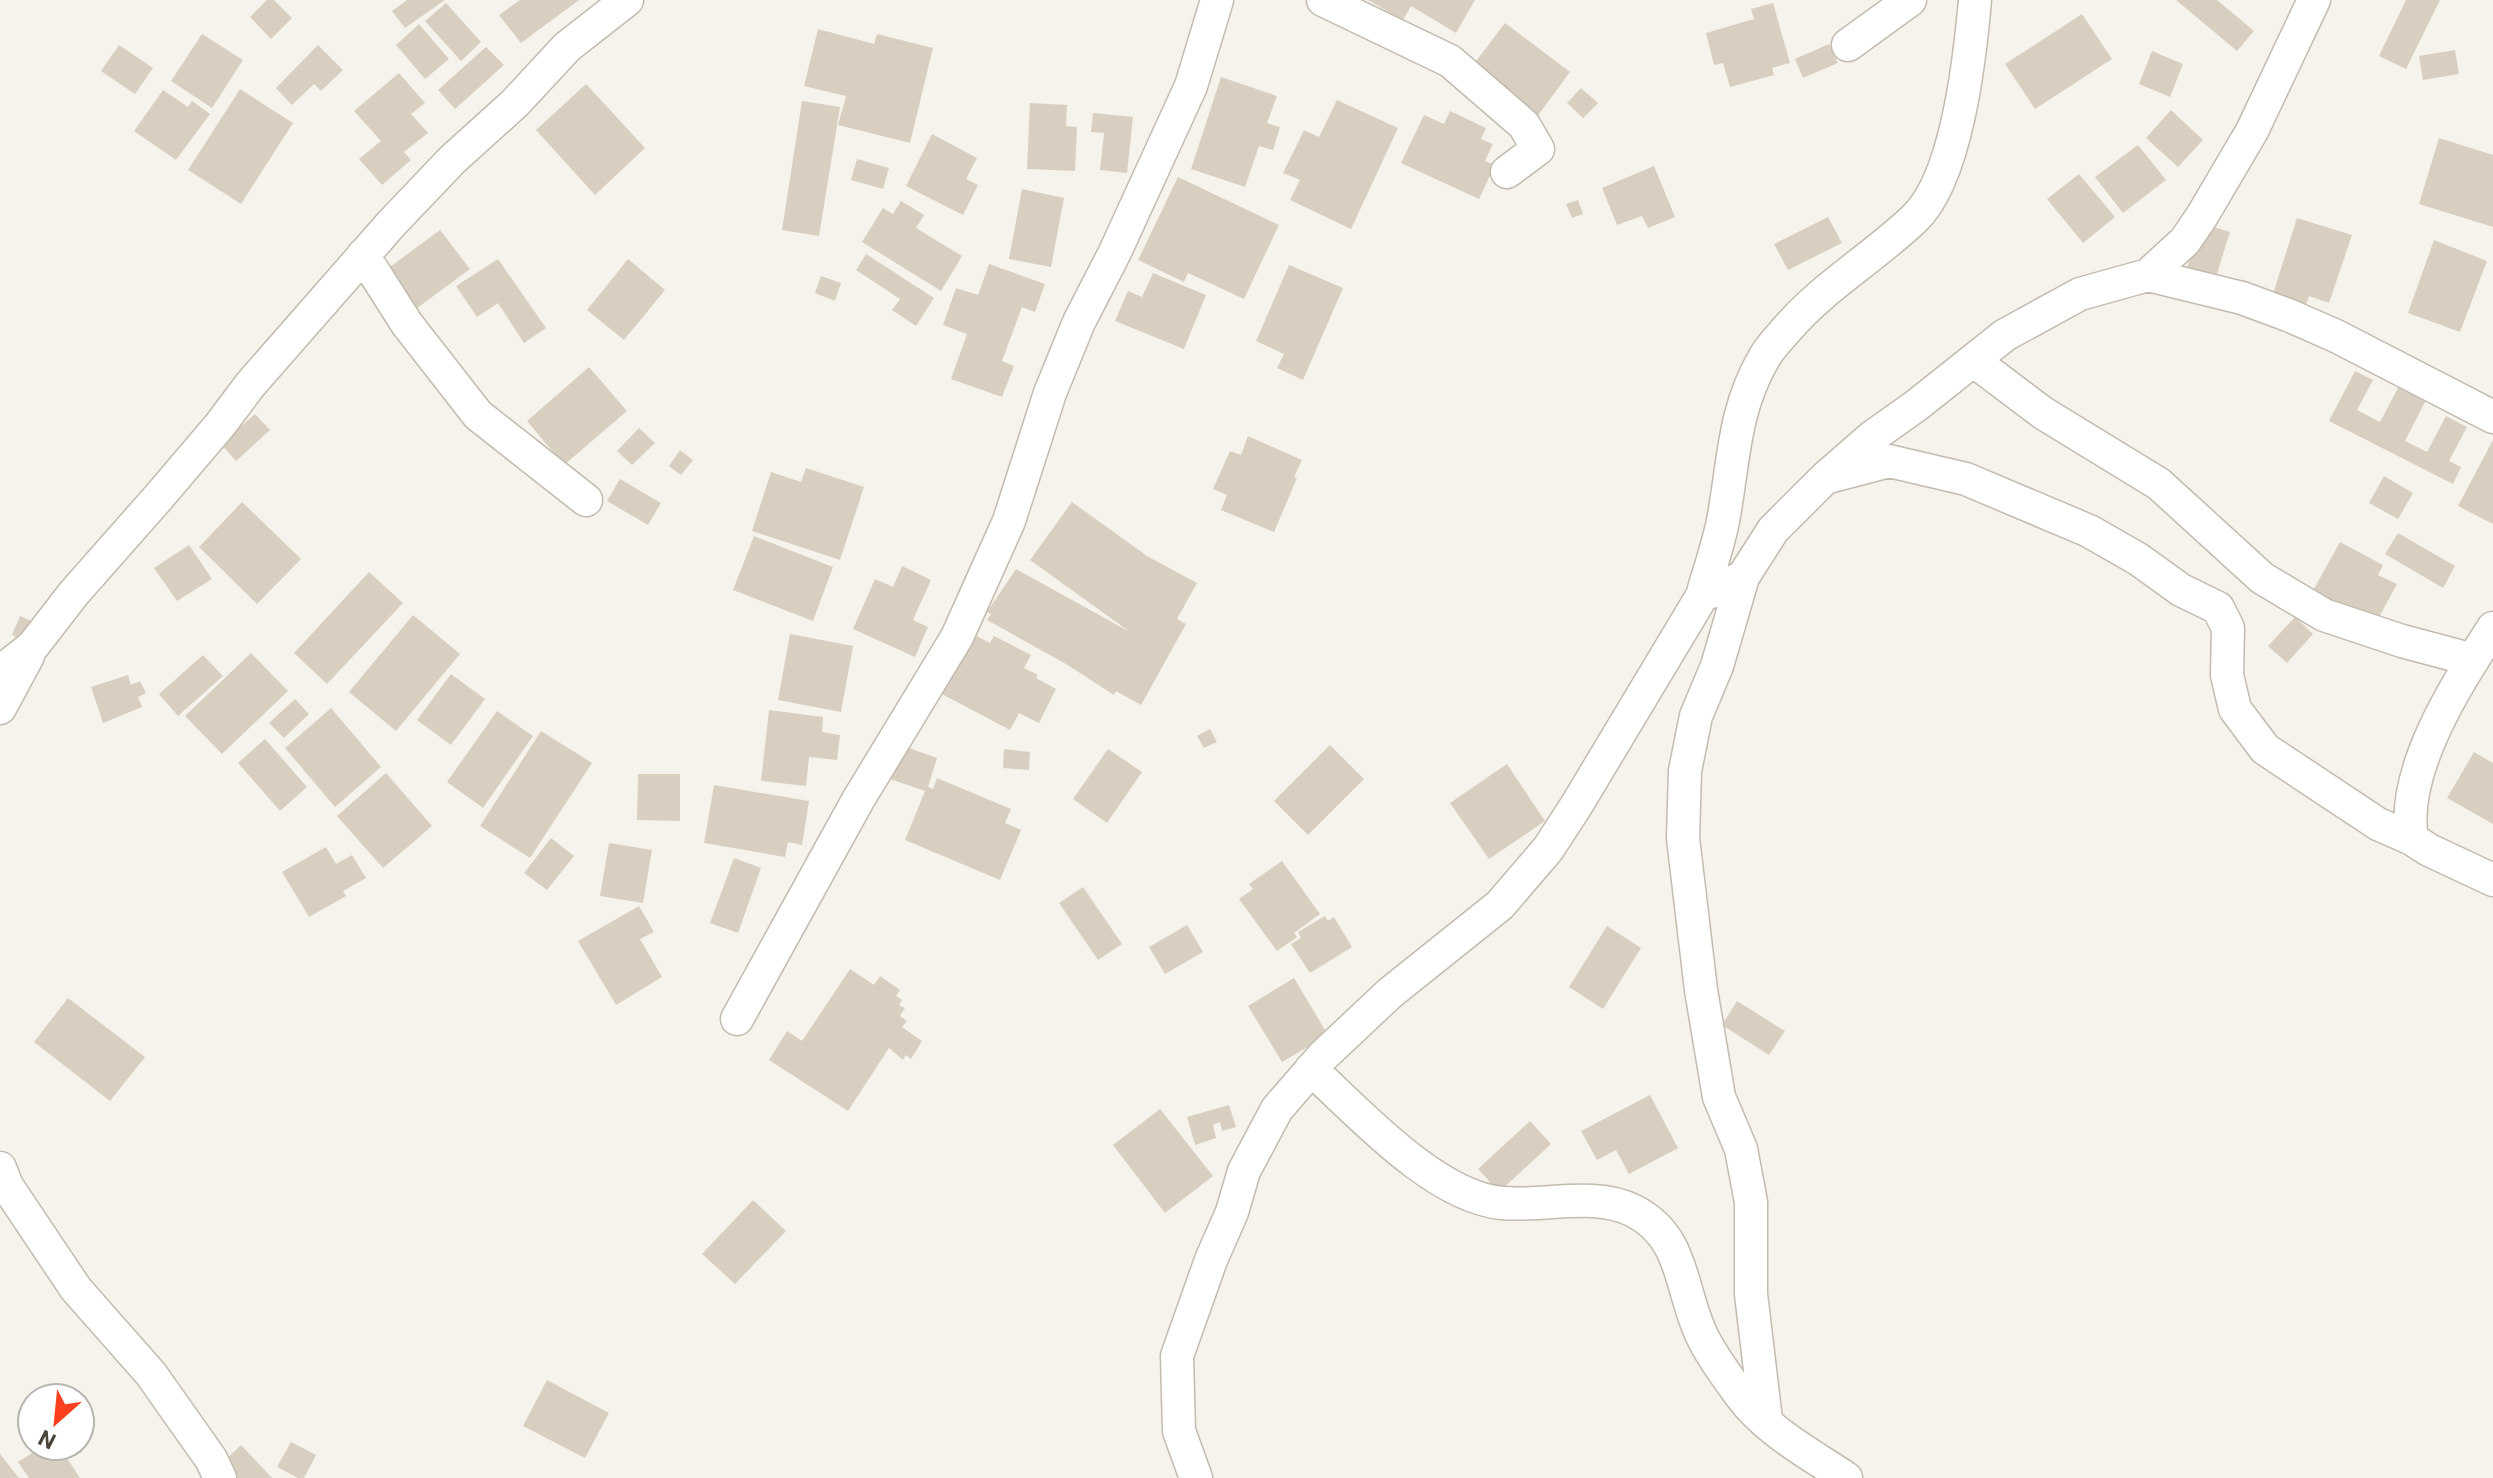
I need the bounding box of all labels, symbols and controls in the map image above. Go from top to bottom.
north arrow [16,1382,96,1462]
text: N [35,1425,60,1454]

